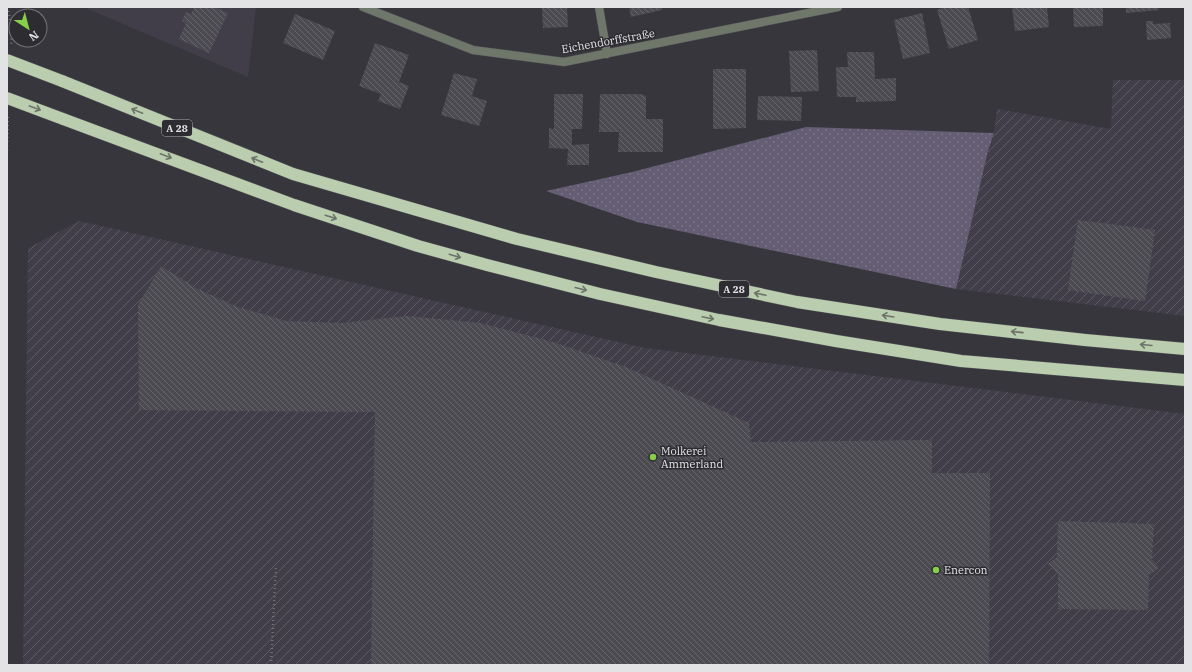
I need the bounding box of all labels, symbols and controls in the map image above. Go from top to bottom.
north arrow [8,8,48,48]
street label: Eichendorffstraße [560,26,656,56]
text: N [26,28,42,44]
one-way arrow [29,105,41,113]
one-way arrow [131,107,143,115]
road number: A 28 [162,120,192,136]
one-way arrow [159,153,171,161]
one-way arrow [252,155,264,163]
one-way arrow [325,214,338,221]
one-way arrow [449,253,462,261]
road number: A 28 [719,281,749,297]
one-way arrow [574,286,587,294]
one-way arrow [754,290,767,298]
one-way arrow [882,312,895,320]
one-way arrow [701,314,714,322]
one-way arrow [1011,329,1024,336]
one-way arrow [1140,342,1153,349]
place label: Molkerei Ammerland [661,444,724,471]
marker: Molkerei Ammerland [648,452,658,462]
place label: Enercon [944,563,988,577]
marker: Enercon [931,565,941,575]

